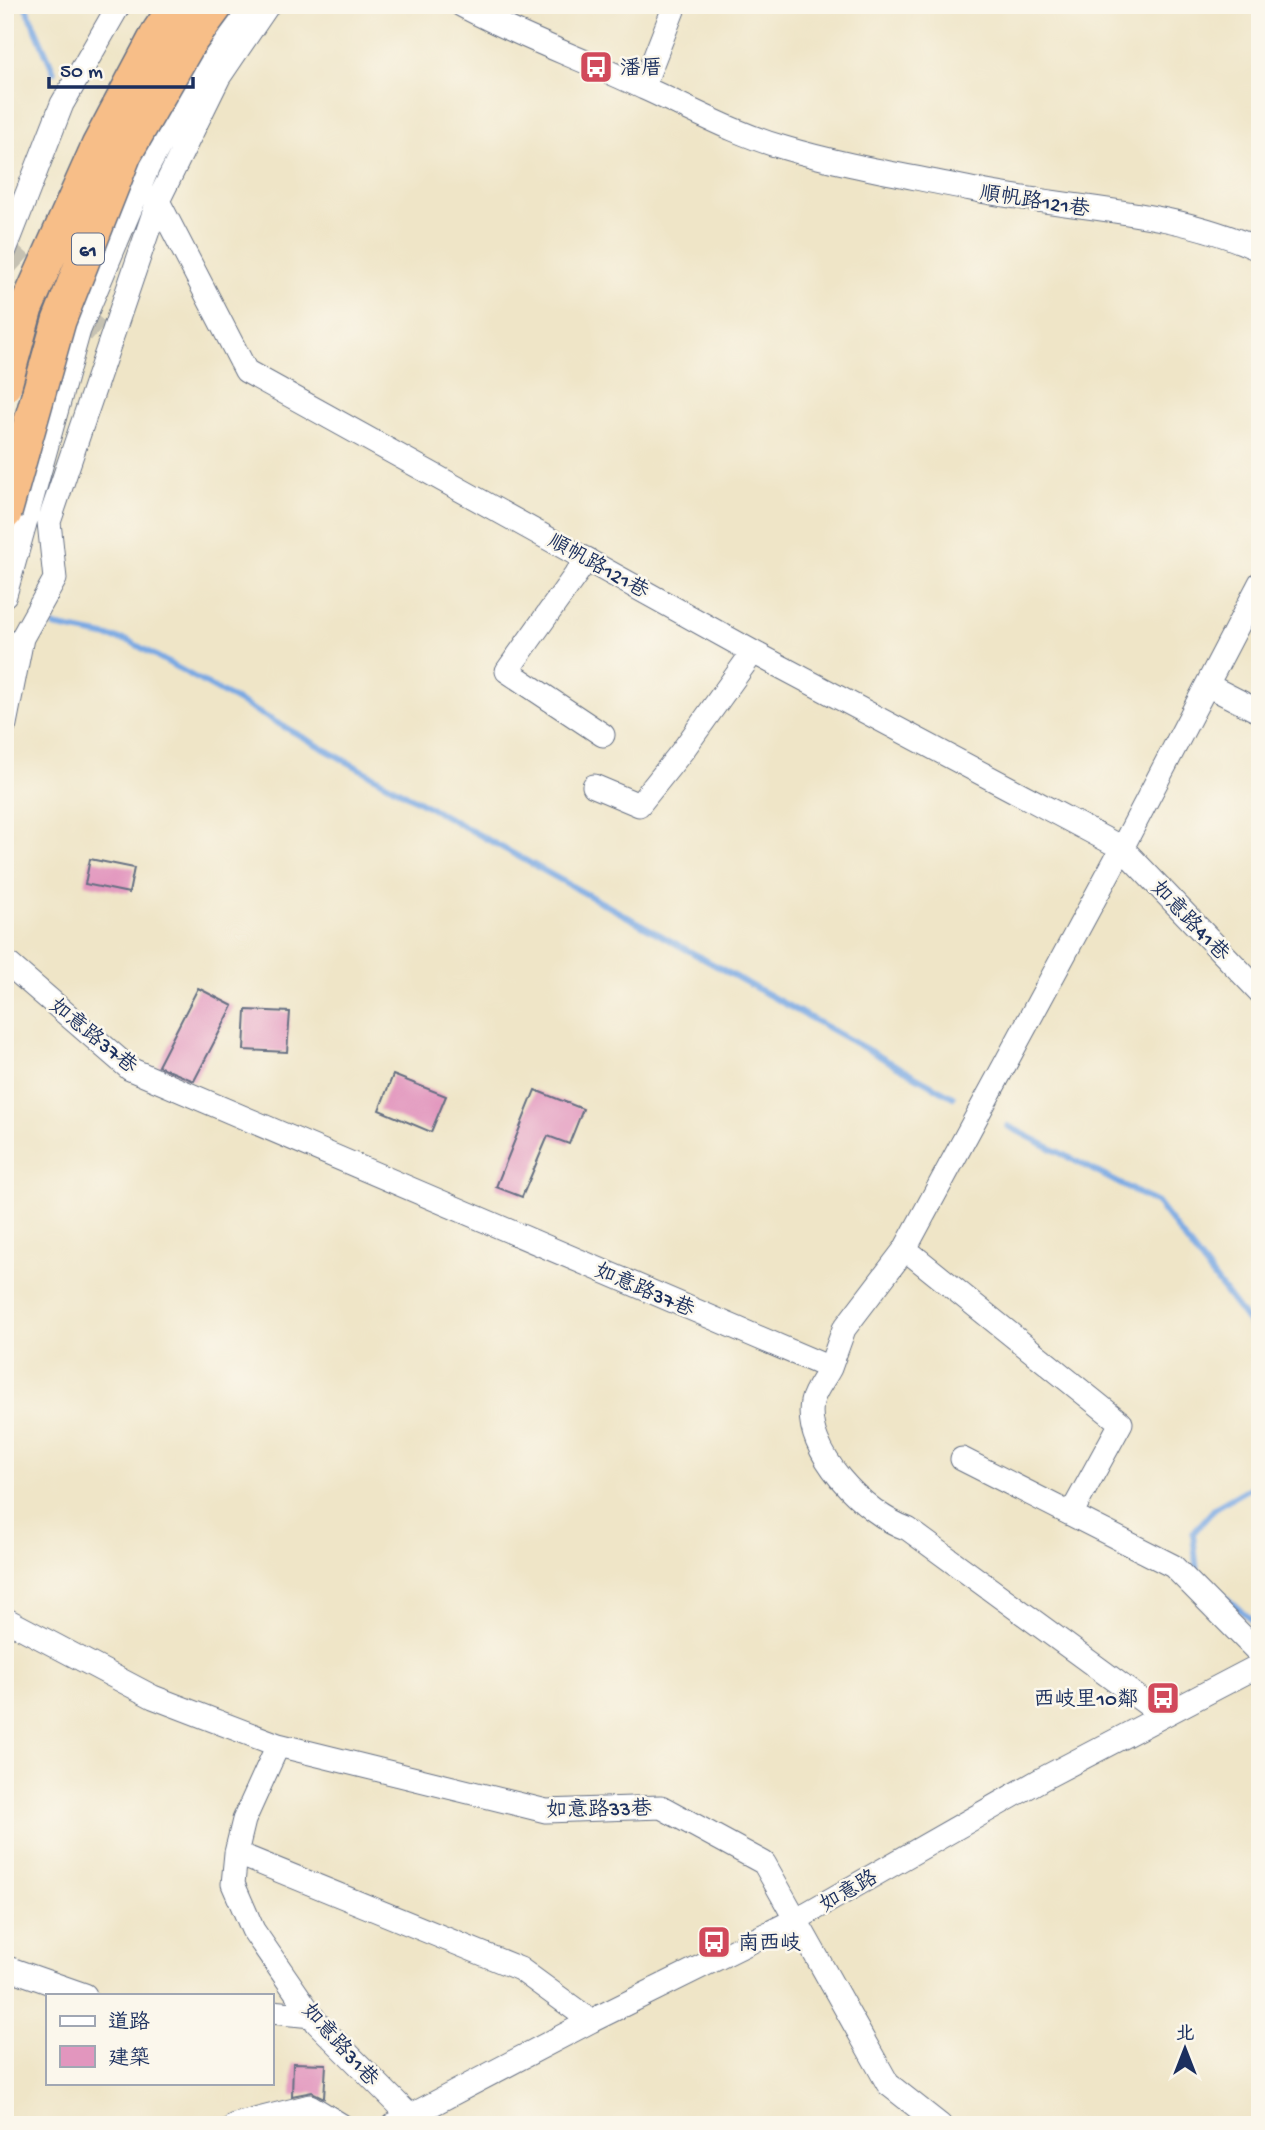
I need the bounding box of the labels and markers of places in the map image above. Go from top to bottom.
bus stop icon: 潘厝 [577,48,615,86]
place label: 潘厝 [620,57,662,83]
bus stop icon: 西岐里10鄰 [1144,1679,1182,1717]
place label: 西岐里10鄰 [1034,1688,1138,1714]
bus stop icon: 南西岐 [695,1923,733,1961]
place label: 南西岐 [738,1931,801,1958]

